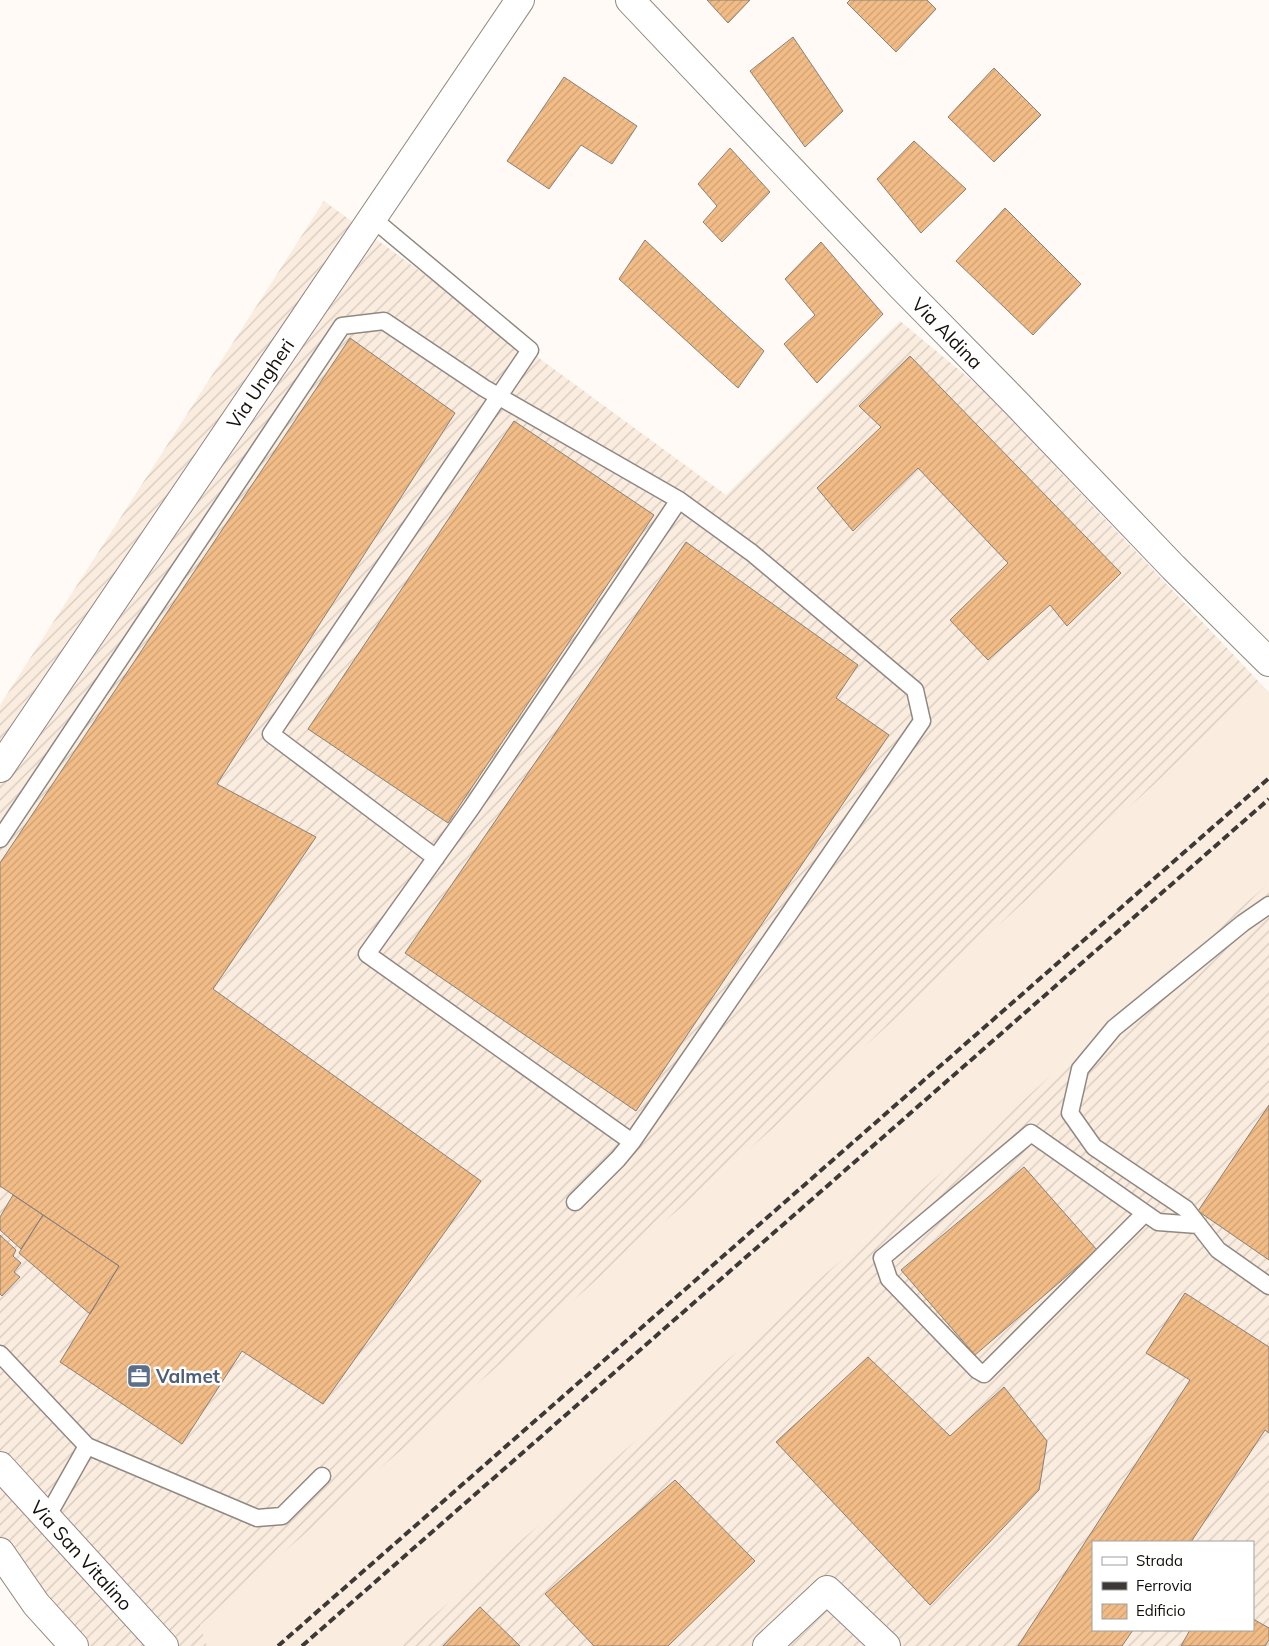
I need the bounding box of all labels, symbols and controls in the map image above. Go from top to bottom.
street label: Via Aldina [907,292,988,374]
street label: Via Ungheri [221,334,299,433]
office icon: Valmet [126,1363,152,1389]
place label: Valmet [155,1364,220,1388]
street label: Via San Vitalino [25,1495,138,1615]
legend [1092,1541,1254,1631]
text: Strada [1136,1551,1183,1570]
text: Ferrovia [1136,1576,1192,1595]
text: Edificio [1136,1601,1186,1620]

